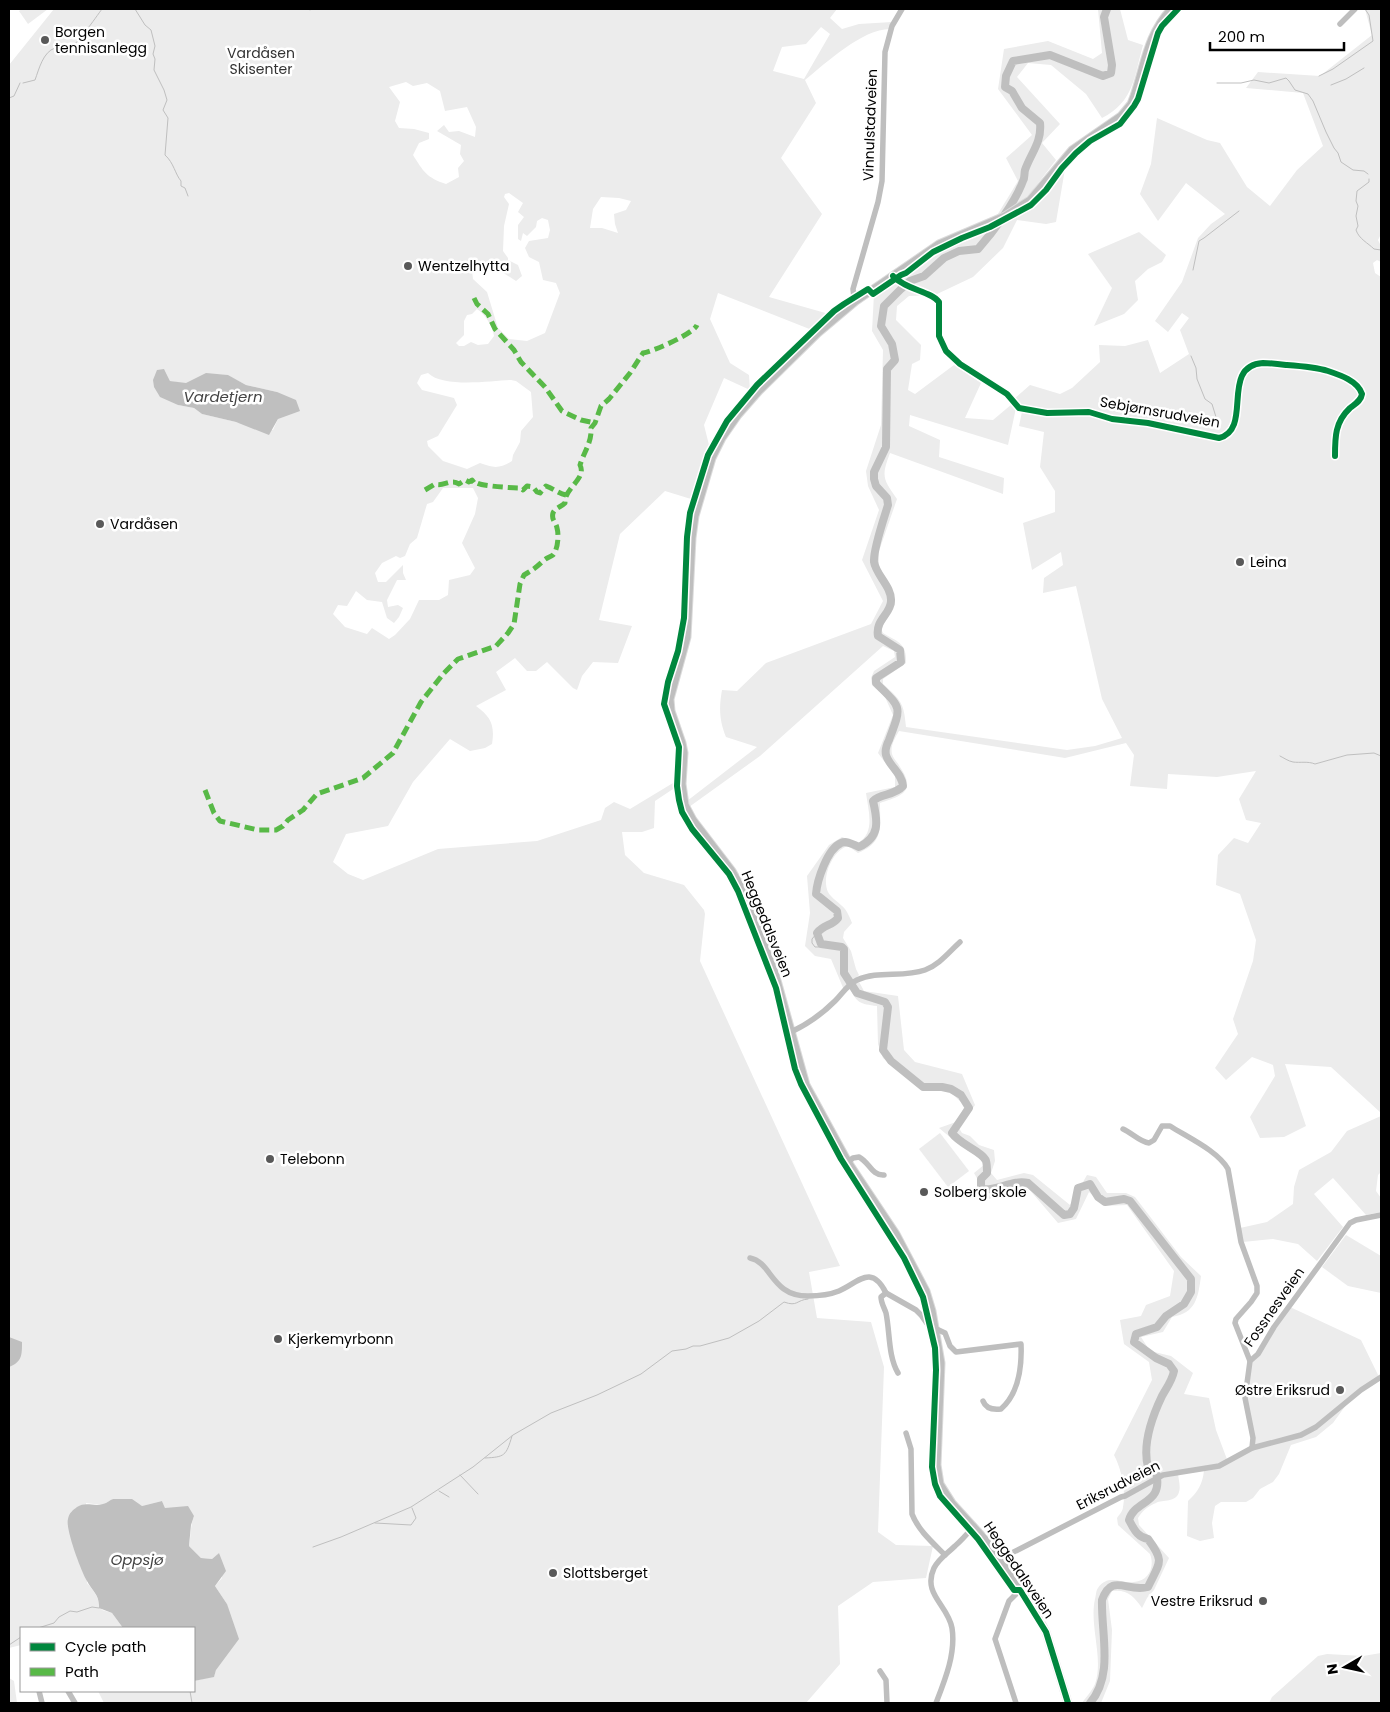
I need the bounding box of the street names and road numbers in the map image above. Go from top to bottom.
street label: Vinnulstadveien [858,69,882,181]
street label: Sebjørnsrudveien [1098,392,1222,432]
street label: Heggedalsveien [737,868,797,980]
street label: Fossnesveien [1239,1263,1309,1351]
street label: Eriksrudveien [1073,1455,1163,1515]
street label: Heggedalsveien [979,1517,1059,1623]

